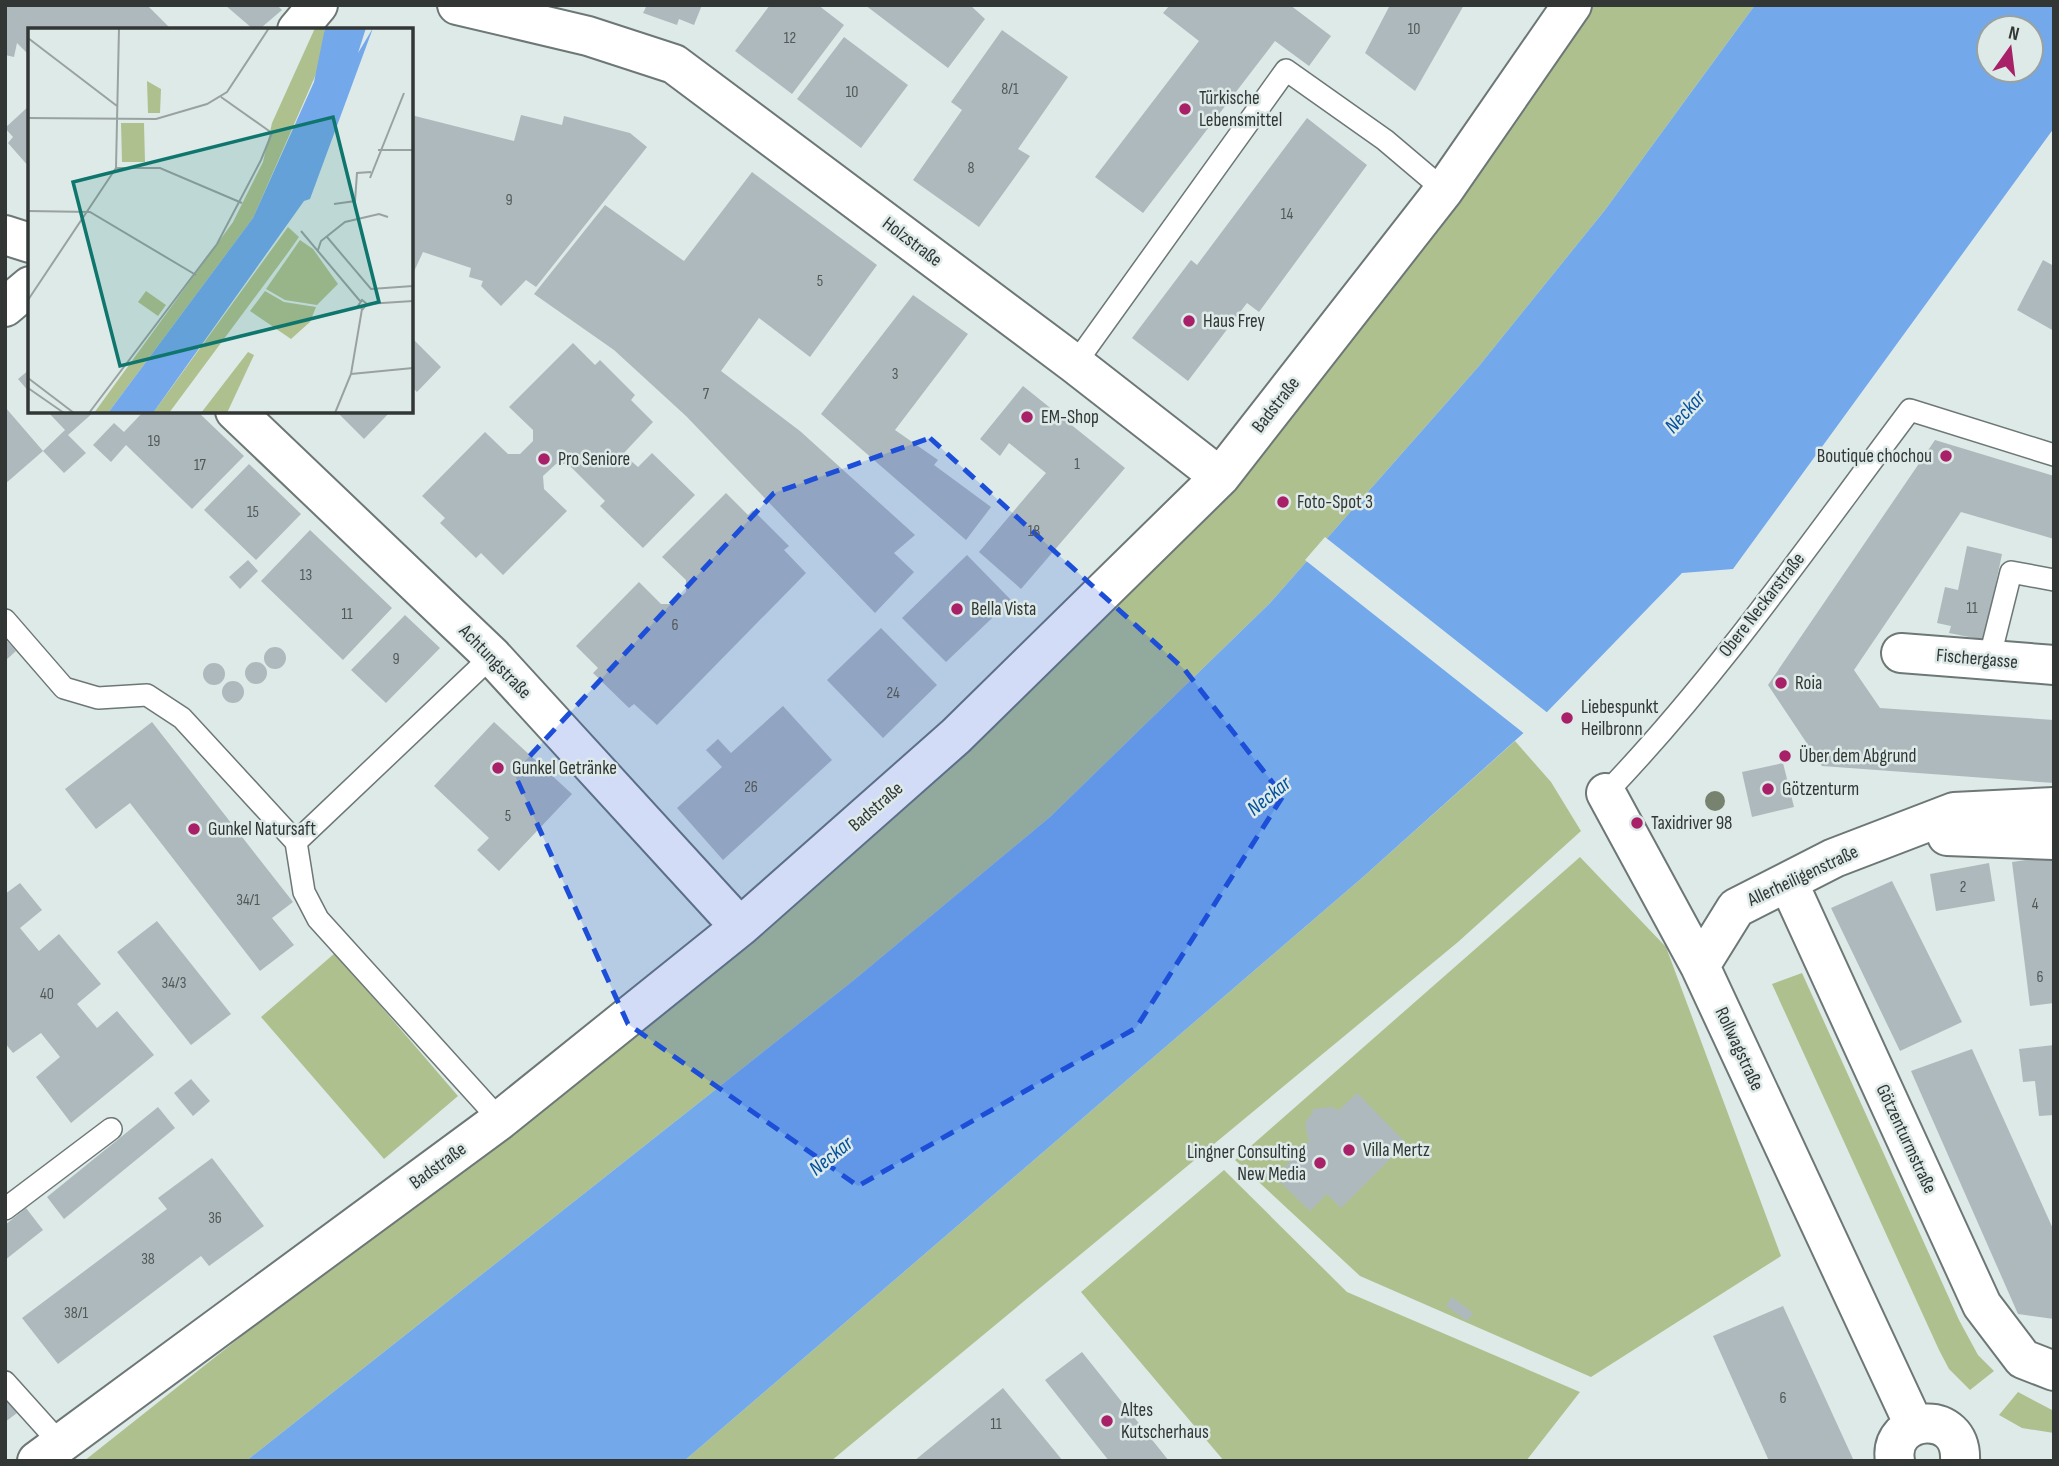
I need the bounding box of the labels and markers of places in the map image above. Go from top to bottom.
place label: Türkische Lebensmittel [1199,87,1282,132]
marker: Türkische Lebensmittel [1177,101,1193,117]
place label: Haus Frey [1203,310,1266,333]
marker: Haus Frey [1181,313,1197,329]
place label: EM-Shop [1041,406,1099,429]
marker: EM-Shop [1019,409,1035,425]
place label: Boutique chochou [1817,445,1932,468]
place label: Pro Seniore [558,448,630,471]
marker: Boutique chochou [1938,448,1954,464]
marker: Pro Seniore [536,451,552,467]
place label: Foto-Spot 3 [1297,491,1373,514]
marker: Foto-Spot 3 [1275,494,1291,510]
place label: Bella Vista [971,598,1036,621]
marker: Bella Vista [949,601,965,617]
place label: Roia [1795,672,1822,695]
marker: Roia [1773,675,1789,691]
place label: Liebespunkt Heilbronn [1581,696,1659,741]
marker: Liebespunkt Heilbronn [1559,710,1575,726]
place label: Über dem Abgrund [1799,745,1916,768]
marker: Über dem Abgrund [1777,748,1793,764]
place label: Gunkel Getränke [512,757,617,780]
marker: Gunkel Getränke [490,760,506,776]
place label: Götzenturm [1782,778,1859,801]
marker: Götzenturm [1760,781,1776,797]
place label: Taxidriver 98 [1651,812,1732,835]
marker: Taxidriver 98 [1629,815,1645,831]
place label: Gunkel Natursaft [208,818,316,841]
marker: Gunkel Natursaft [186,821,202,837]
place label: Villa Mertz [1363,1139,1430,1162]
place label: Lingner Consulting New Media [1187,1141,1306,1186]
marker: Villa Mertz [1341,1142,1357,1158]
marker: Lingner Consulting New Media [1312,1155,1328,1171]
place label: Altes Kutscherhaus [1120,1399,1209,1444]
marker: Altes Kutscherhaus [1099,1413,1115,1429]

